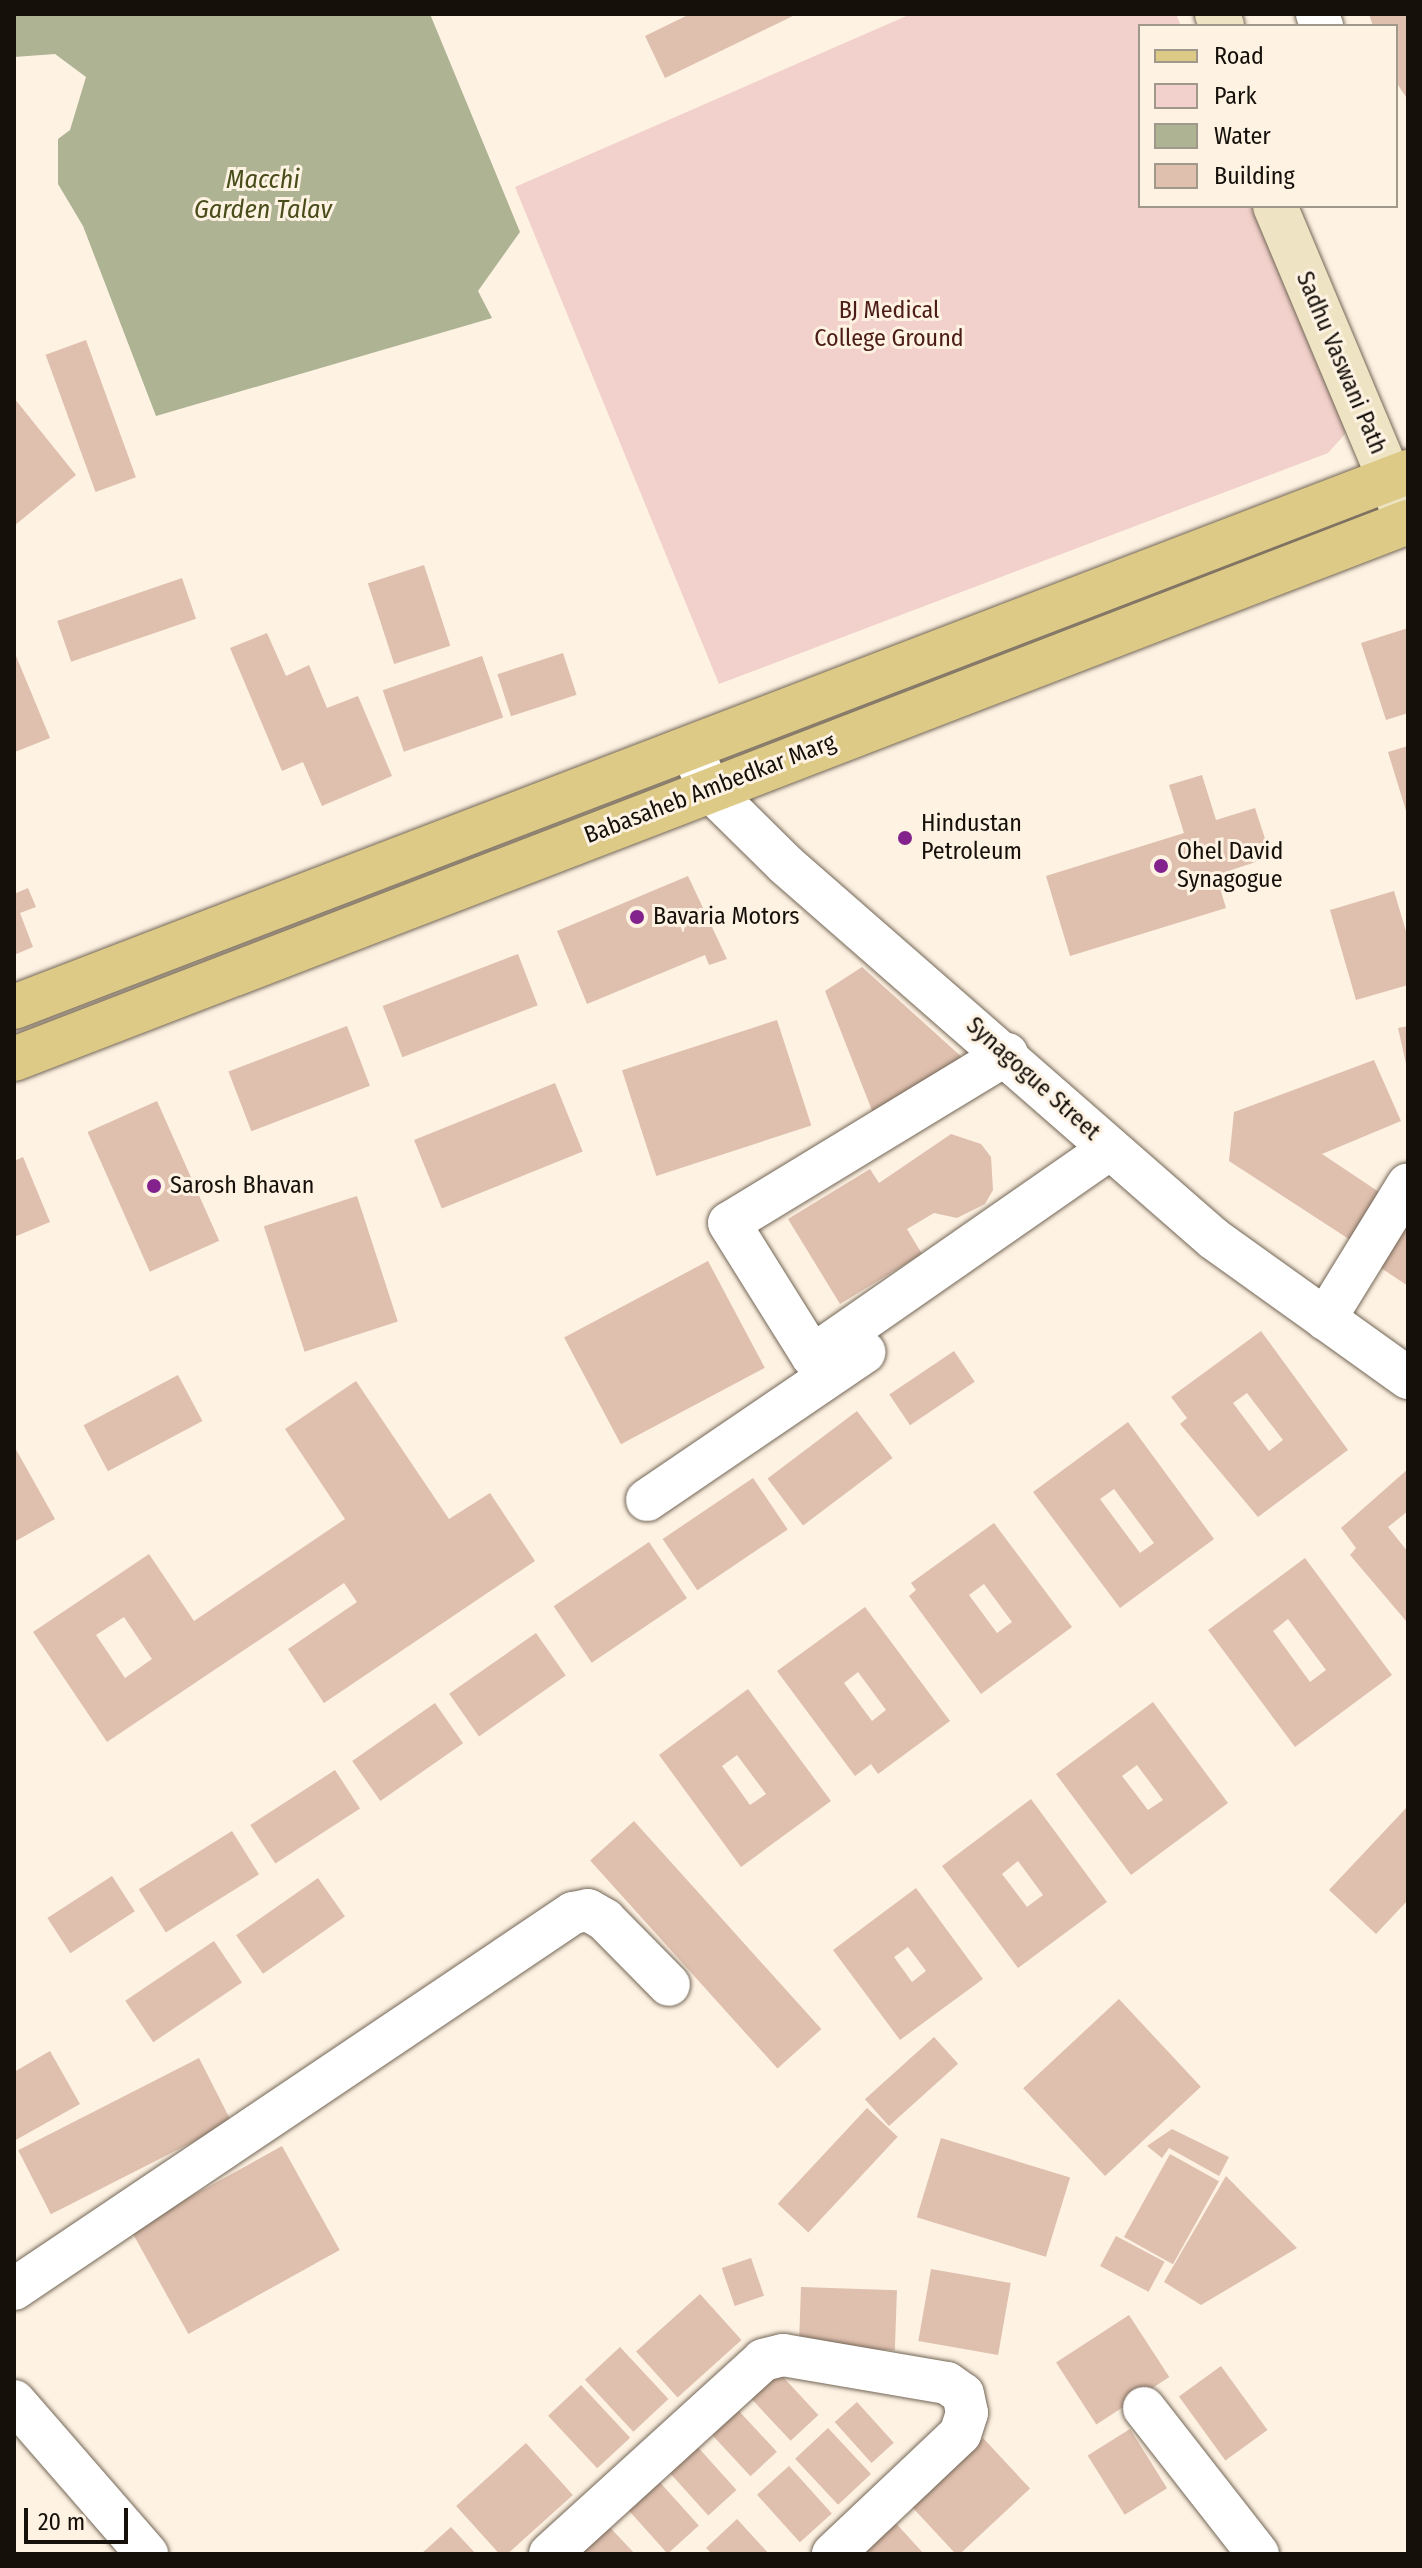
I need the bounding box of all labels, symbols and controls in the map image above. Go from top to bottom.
legend [1138,24,1398,208]
text: Road [1214,42,1264,70]
text: Park [1214,82,1257,110]
text: Water [1214,122,1271,150]
text: Building [1214,162,1295,190]
water label: Macchi Garden Talav [194,164,332,226]
street label: Sadhu Vaswani Path [1290,267,1392,459]
park label: BJ Medical College Ground [814,297,964,353]
street label: Babasaheb Ambedkar Marg [580,728,840,850]
place label: Hindustan Petroleum [921,810,1022,866]
marker: Hindustan Petroleum [896,829,914,847]
place label: Ohel David Synagogue [1177,838,1283,894]
marker: Ohel David Synagogue [1152,857,1170,875]
place label: Bavaria Motors [653,903,800,931]
marker: Bavaria Motors [628,908,646,926]
street label: Synagogue Street [960,1011,1106,1147]
place label: Sarosh Bhavan [170,1172,314,1200]
marker: Sarosh Bhavan [145,1177,163,1195]
scale bar [28,2492,132,2542]
text: 20 m [38,2508,85,2536]

